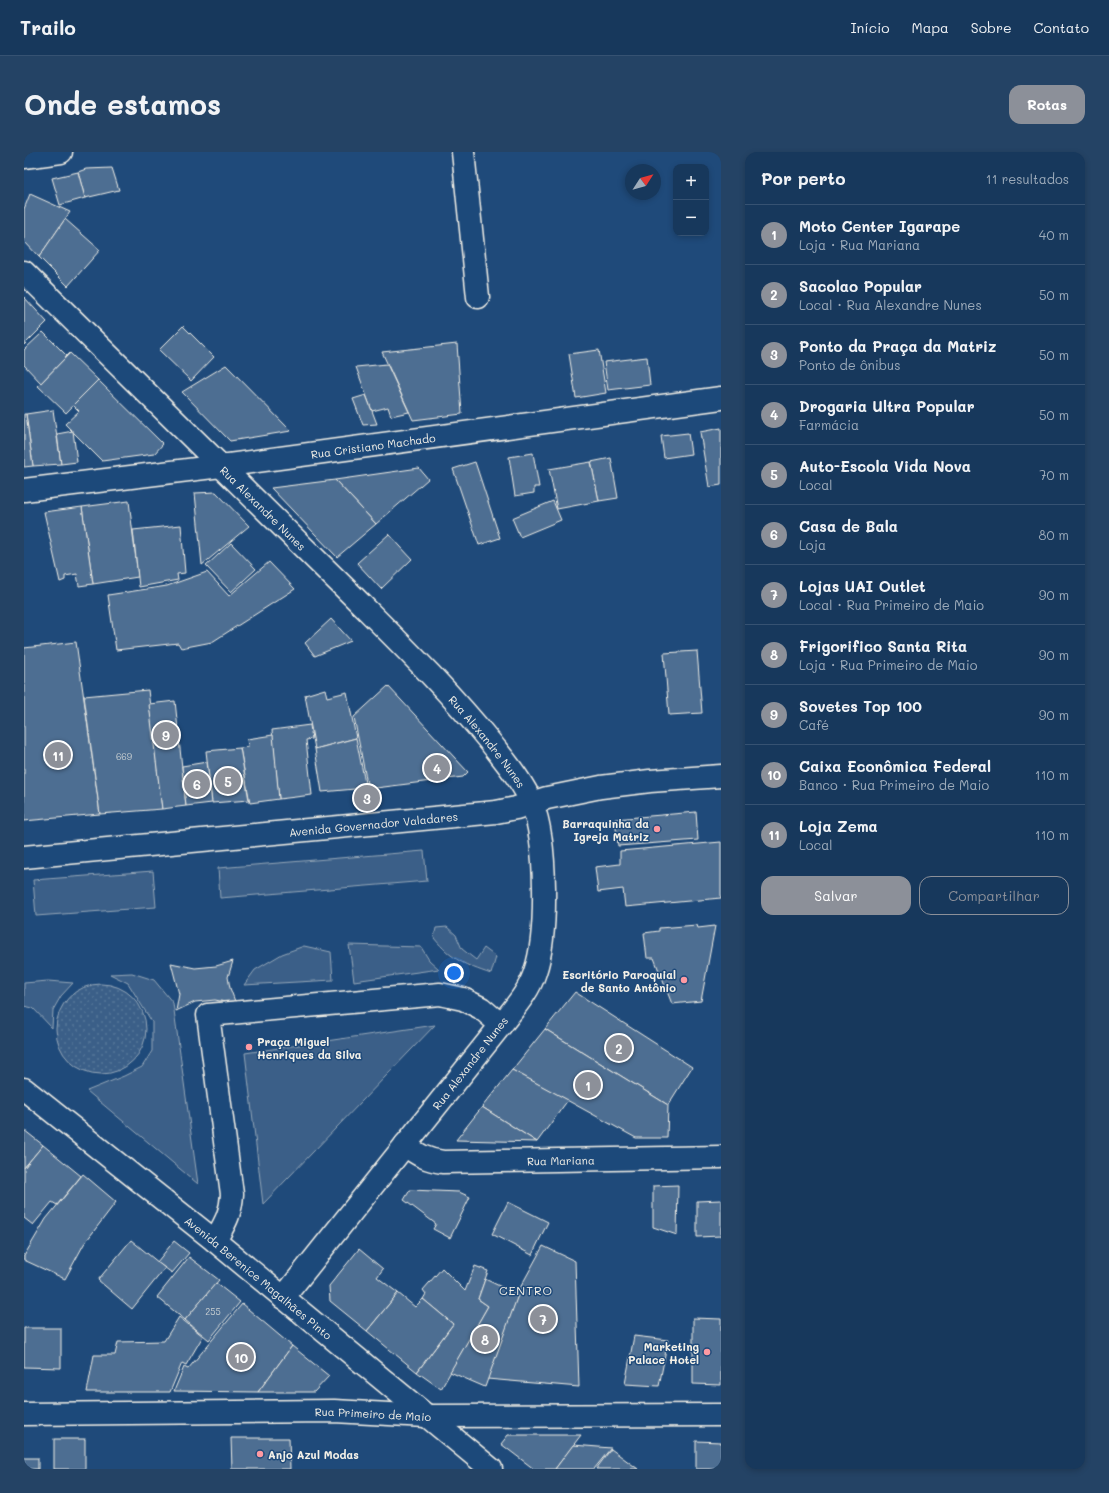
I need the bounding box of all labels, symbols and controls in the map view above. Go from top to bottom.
text: Trailo [20,15,76,40]
text: Início [850,18,890,37]
text: Mapa [912,18,949,37]
text: Sobre [971,18,1012,37]
text: Contato [1034,18,1089,37]
button: Rotas [1009,85,1085,124]
text: Onde estamos [24,86,221,122]
north arrow [625,164,661,200]
map controls [673,164,709,236]
button: + [673,164,709,200]
text: Por perto [761,167,845,189]
text: 11 resultados [986,170,1069,187]
button: − [673,200,709,236]
text: Moto Center Igarape [799,216,960,236]
text: 1 [771,226,777,243]
text: 40 m [1039,226,1069,243]
text: Loja · Rua Mariana [799,236,920,253]
text: Sacolao Popular [799,276,922,296]
text: 2 [770,286,778,303]
text: 50 m [1039,286,1069,303]
text: Local · Rua Alexandre Nunes [799,296,982,313]
text: Ponto da Praça da Matriz [799,336,997,356]
text: 3 [770,346,778,363]
text: 50 m [1039,346,1069,363]
text: Ponto de ônibus [799,356,901,373]
text: Drogaria Ultra Popular [799,396,975,416]
text: 4 [770,406,778,423]
text: 50 m [1039,406,1069,423]
text: Farmácia [799,416,859,433]
street label: Rua Cristiano Machado [310,429,437,461]
text: Auto-Escola Vida Nova [799,456,971,476]
street label: Rua Alexandre Nunes [217,462,309,553]
text: 5 [770,466,778,483]
text: 70 m [1039,466,1069,483]
text: Local [799,476,833,493]
text: Casa de Bala [799,516,898,536]
text: 6 [770,526,778,543]
text: 80 m [1039,526,1069,543]
text: Loja [799,536,826,553]
text: Lojas UAI Outlet [799,576,926,596]
text: 7 [770,586,778,603]
text: 90 m [1039,586,1069,603]
text: Local · Rua Primeiro de Maio [799,596,984,613]
text: Frigorifico Santa Rita [799,636,967,656]
text: 8 [770,646,778,663]
text: 90 m [1039,646,1069,663]
text: Loja · Rua Primeiro de Maio [799,656,978,673]
street label: Rua Alexandre Nunes [446,692,529,790]
text: Sovetes Top 100 [799,696,922,716]
text: 9 [770,706,778,723]
text: 90 m [1039,706,1069,723]
text: Café [799,716,829,733]
pin: 9 [153,720,179,750]
pin: 11 [45,740,71,770]
house number: 669 [116,751,133,762]
pin: 4 [424,753,450,783]
text: Caixa Econômica Federal [799,756,991,776]
pin: 5 [215,766,241,796]
text: 10 [767,766,781,783]
text: 110 m [1035,766,1069,783]
pin: 6 [184,769,210,799]
text: Banco · Rua Primeiro de Maio [799,776,989,793]
pin: 3 [354,783,380,813]
street label: Avenida Governador Valadares [288,808,459,839]
place label: Barraquinha da Igreja Matriz [562,816,649,844]
text: Loja Zema [799,816,878,836]
marker: Barraquinha da Igreja Matriz [652,824,662,834]
text: 11 [768,826,780,843]
text: 110 m [1035,826,1069,843]
text: Local [799,836,833,853]
button: Salvar [761,876,911,915]
button: Compartilhar [919,876,1069,915]
your location [444,963,464,983]
place label: Escritório Paroquial de Santo Antônio [562,967,676,995]
marker: Escritório Paroquial de Santo Antônio [679,975,689,985]
street label: Rua Alexandre Nunes [429,1013,511,1113]
pin: 2 [606,1033,632,1063]
place label: Praça Miguel Henriques da Silva [257,1034,362,1062]
marker: Praça Miguel Henriques da Silva [244,1042,254,1052]
pin: 1 [575,1070,601,1100]
street label: Rua Mariana [527,1152,595,1168]
street label: Avenida Berenice Magalhães Pinto [182,1213,336,1343]
district label: CENTRO [499,1282,553,1298]
pin: 7 [530,1304,556,1334]
house number: 255 [205,1306,221,1317]
pin: 8 [472,1324,498,1354]
place label: Marketing Palace Hotel [628,1339,699,1367]
pin: 10 [228,1342,254,1372]
marker: Marketing Palace Hotel [702,1347,712,1357]
street label: Rua Primeiro de Maio [315,1403,432,1424]
place label: Anjo Azul Modas [268,1447,359,1462]
marker: Anjo Azul Modas [255,1449,265,1459]

